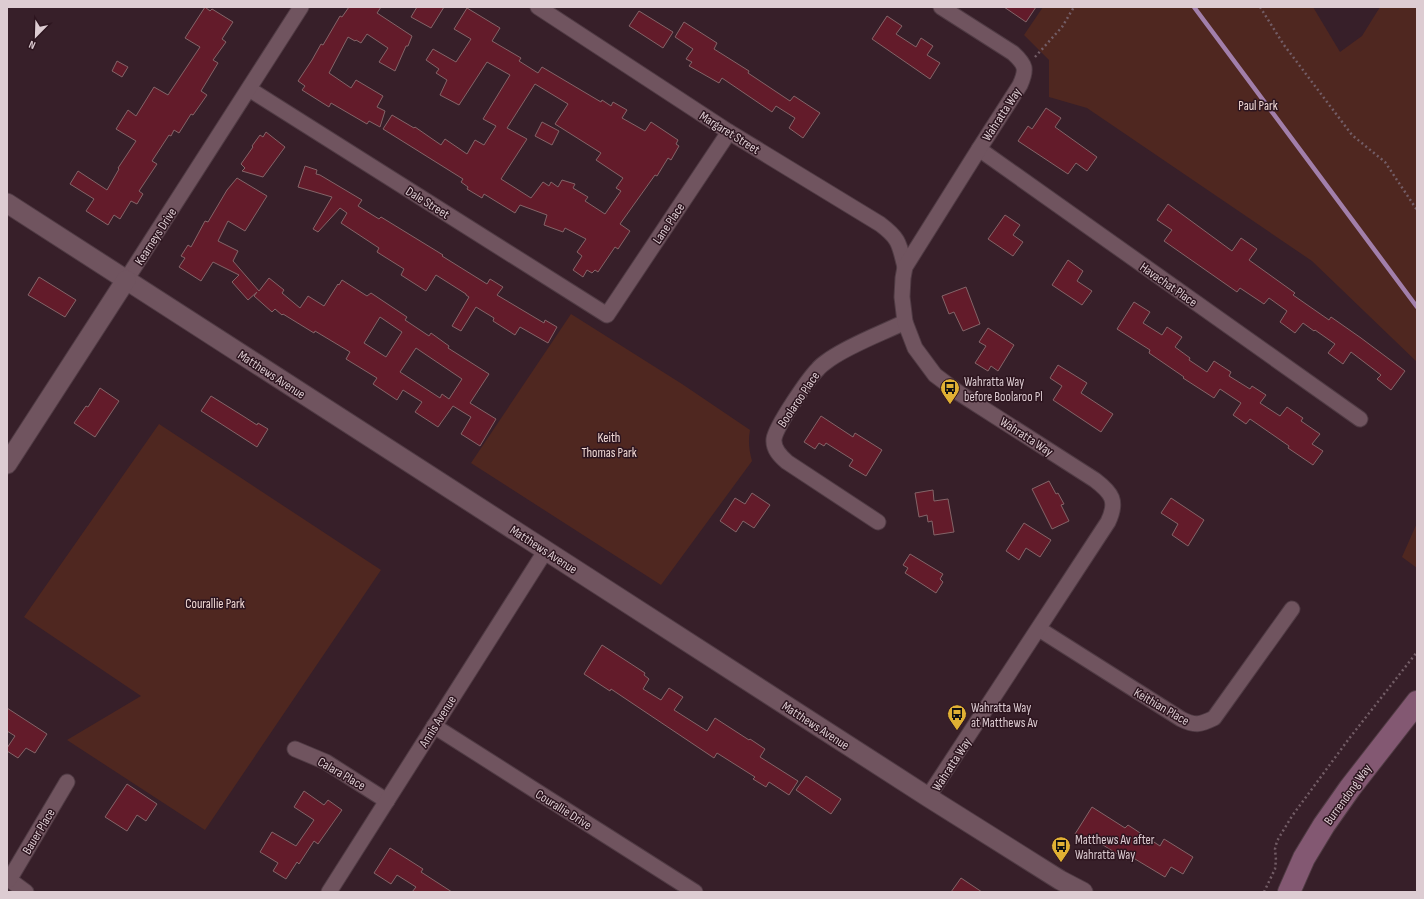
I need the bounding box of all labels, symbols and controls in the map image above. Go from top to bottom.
north arrow [16,16,56,56]
text: N [27,38,38,52]
street label: Wahratta Way [979,85,1025,144]
park label: Paul Park [1238,98,1278,114]
street label: Margaret Street [696,108,763,158]
street label: Dale Street [403,183,452,222]
street label: Lane Place [649,200,688,247]
street label: Kearneys Drive [131,205,180,268]
street label: Havachat Place [1137,259,1200,310]
street label: Matthews Avenue [235,347,308,403]
street label: Boolaroo Place [774,369,823,430]
place label: Wahratta Way before Boolaroo Pl [964,374,1043,405]
bus stop icon: Wahratta Way before Boolaroo Pl [939,377,961,405]
street label: Wahratta Way [997,414,1056,460]
park label: Keith Thomas Park [581,430,637,461]
street label: Matthews Avenue [507,522,580,578]
park label: Courallie Park [185,596,245,612]
street label: Keithian Place [1131,685,1192,729]
street label: Annis Avenue [415,693,460,751]
street label: Matthews Avenue [779,698,852,754]
place label: Wahratta Way at Matthews Av [971,700,1038,731]
bus stop icon: Wahratta Way at Matthews Av [946,703,968,731]
street label: Wahratta Way [929,735,975,794]
street label: Calara Place [315,754,368,794]
street label: Burrendong Way [1320,761,1375,828]
street label: Courallie Drive [532,786,594,833]
street label: Bauer Place [19,806,59,857]
place label: Matthews Av after Wahratta Way [1075,832,1155,863]
bus stop icon: Matthews Av after Wahratta Way [1050,835,1072,863]

